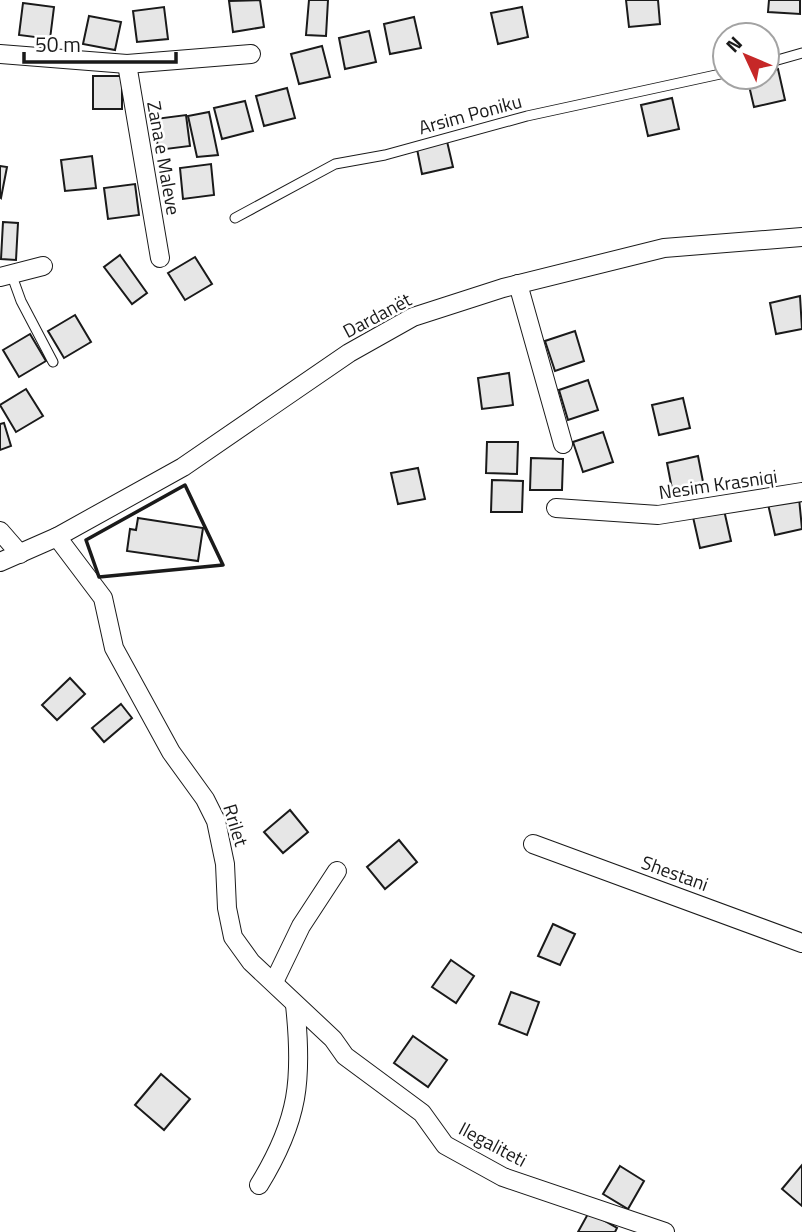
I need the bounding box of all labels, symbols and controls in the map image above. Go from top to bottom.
scale bar [24,21,177,65]
north arrow [711,21,781,91]
text: 50 m [35,28,81,60]
text: N [718,29,748,59]
street label: Arsim Poniku [415,86,525,141]
street label: Zana e Maleve [140,99,189,217]
street label: Dardanët [337,284,417,345]
street label: Nesim Krasniqi [657,461,779,506]
street label: Rrilet [216,800,257,850]
street label: Shestani [638,847,713,898]
street label: Ilegaliteti [454,1113,533,1174]

